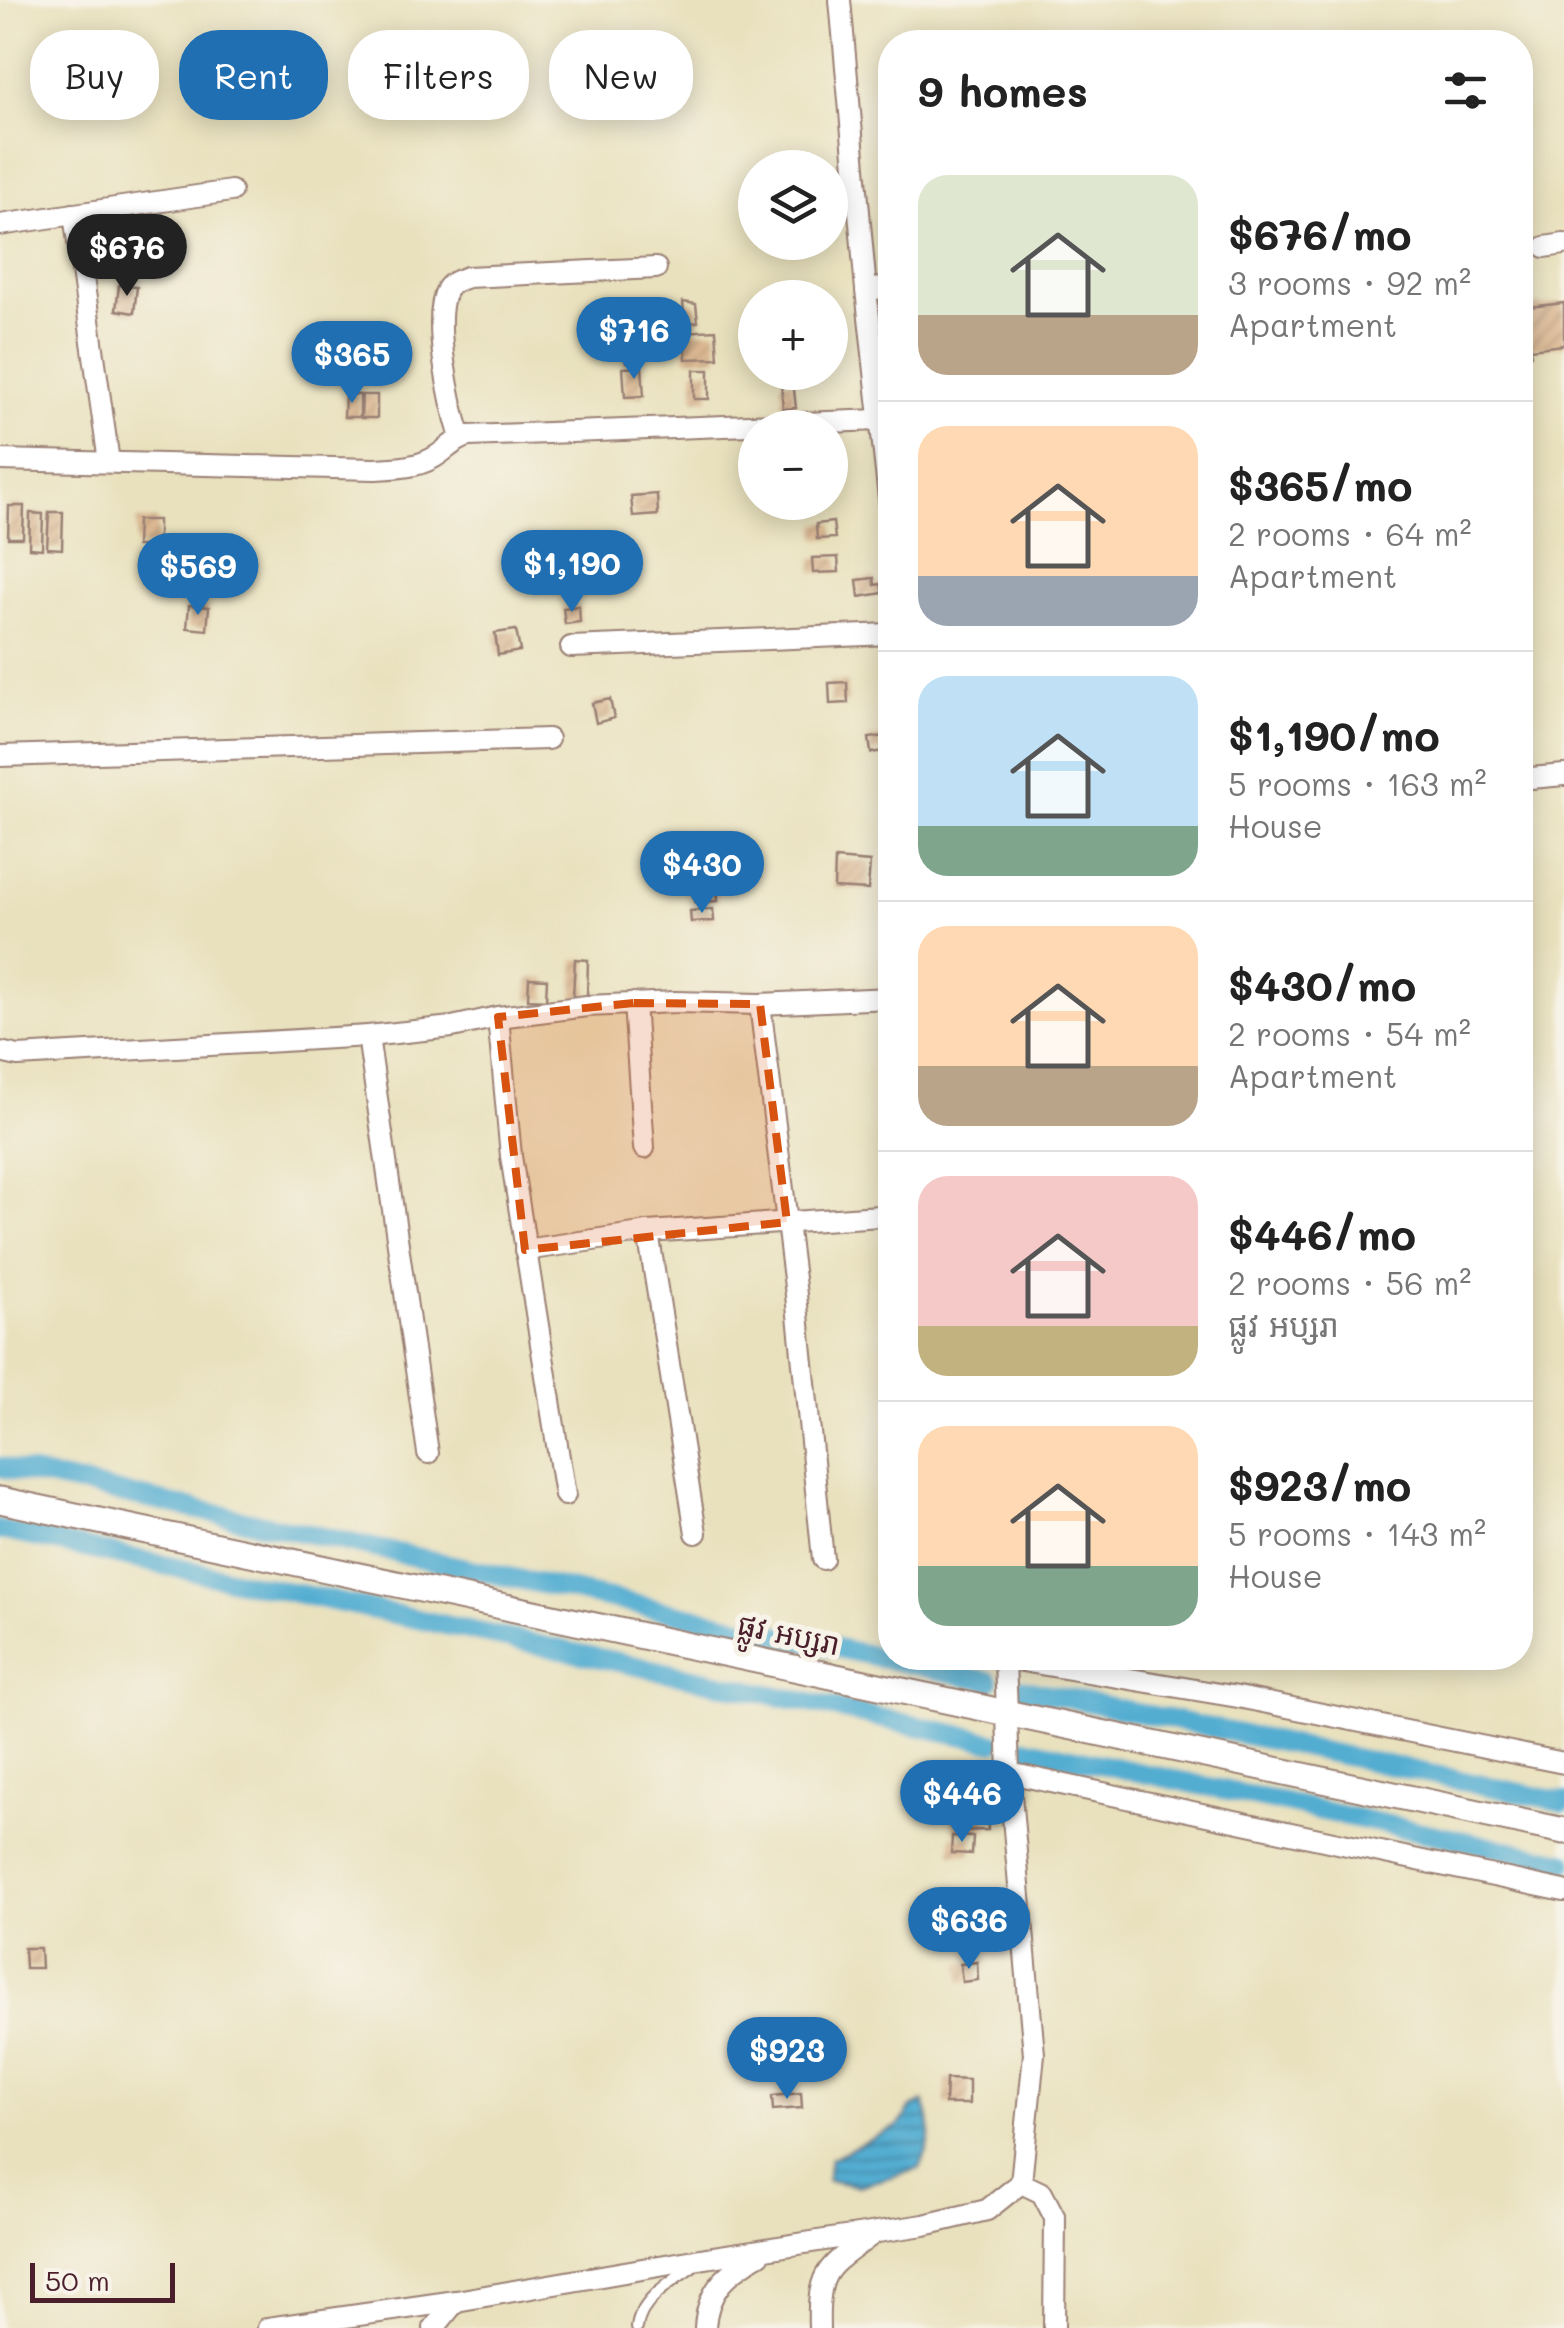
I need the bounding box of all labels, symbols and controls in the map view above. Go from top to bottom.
chip: Buy [30,30,159,120]
chip: Rent [179,30,328,120]
chip: Filters [348,30,529,120]
chip: New [549,30,693,120]
text: 9 homes [918,63,1088,118]
icon: filters [1438,63,1493,118]
map controls [738,150,848,520]
button: layers [738,150,848,260]
text: $676/mo [1228,206,1412,261]
pin: $676 [68,214,186,299]
icon: home [998,215,1118,335]
text: $676 [89,225,165,267]
text: 3 rooms · 92 m² [1228,261,1471,303]
button: + [738,280,848,390]
pin: $716 [575,297,693,382]
text: Apartment [1228,303,1397,345]
text: $716 [598,308,670,350]
pin: $365 [293,321,411,406]
text: $365 [313,332,391,374]
button: − [738,410,848,520]
text: $365/mo [1228,457,1412,512]
icon: home [998,466,1118,586]
text: 2 rooms · 64 m² [1228,512,1472,554]
pin: $1,190 [491,530,653,615]
pin: $569 [139,533,257,618]
text: $1,190 [523,541,621,583]
text: $569 [159,544,237,586]
text: Apartment [1228,554,1397,596]
text: $1,190/mo [1228,707,1440,762]
icon: home [998,716,1118,836]
text: 5 rooms · 163 m² [1228,762,1487,804]
text: House [1228,804,1323,846]
pin: $430 [643,831,761,916]
text: $430 [662,842,742,884]
text: $430/mo [1228,957,1416,1012]
icon: home [998,966,1118,1086]
text: 2 rooms · 54 m² [1228,1012,1471,1054]
text: Apartment [1228,1054,1397,1096]
text: $446/mo [1228,1206,1416,1261]
icon: home [998,1216,1118,1336]
text: 2 rooms · 56 m² [1228,1261,1471,1303]
text: ផ្លូវ អប្សរា [1228,1303,1339,1345]
text: $923/mo [1228,1457,1411,1512]
icon: home [998,1466,1118,1586]
text: 5 rooms · 143 m² [1228,1512,1486,1554]
text: House [1228,1554,1323,1596]
street label: ផ្លូវ អប្សរា [732,1603,844,1671]
pin: $446 [903,1760,1021,1845]
text: $446 [922,1771,1002,1813]
pin: $636 [910,1887,1028,1972]
text: $636 [930,1898,1008,1940]
pin: $923 [728,2017,846,2102]
text: $923 [749,2028,825,2070]
scale bar [30,2258,175,2302]
text: 50 m [45,2262,110,2298]

